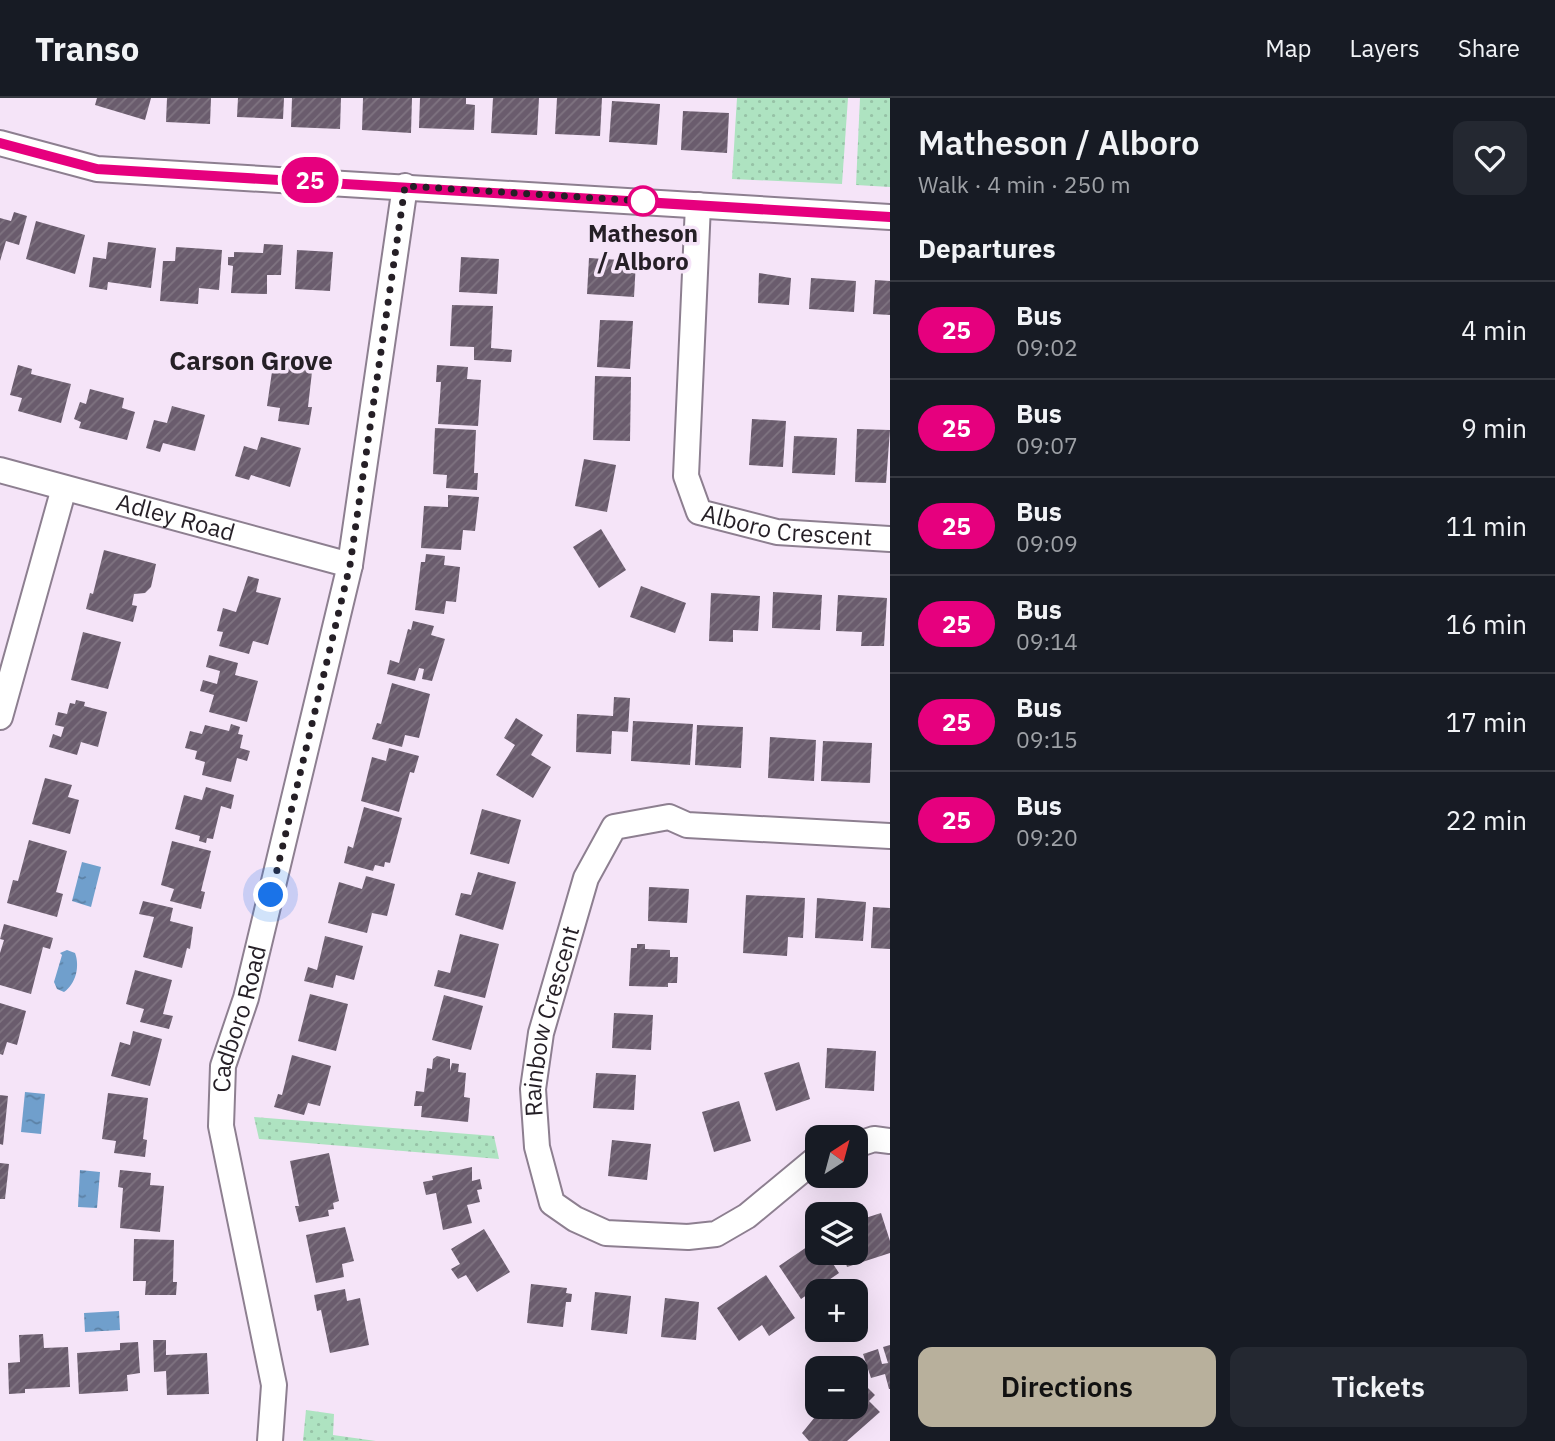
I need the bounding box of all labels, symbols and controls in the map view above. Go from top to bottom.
text: Transo [35,27,139,70]
text: Map [1265,32,1312,64]
text: Layers [1350,32,1420,64]
text: Share [1458,32,1520,64]
text: Matheson / Alboro [918,121,1200,164]
button: heart [1453,121,1527,195]
line badge: 25 [278,157,342,203]
text: 25 [296,164,324,196]
text: Walk · 4 min · 250 m [918,169,1131,199]
marker: Matheson / Alboro [628,186,658,216]
place label: Matheson / Alboro [588,217,698,277]
text: Departures [918,231,1056,265]
text: Bus [1016,298,1062,332]
text: 4 min [1461,313,1527,347]
text: 25 [942,314,971,346]
text: 09:02 [1016,332,1078,362]
district label: Carson Grove [169,343,333,377]
text: Bus [1016,396,1062,430]
text: 9 min [1461,411,1527,445]
text: 25 [942,412,971,444]
text: 09:07 [1016,430,1078,460]
street label: Adley Road [113,485,239,548]
text: Bus [1016,494,1062,528]
street label: Alboro Crescent [698,496,873,553]
text: 11 min [1446,509,1527,543]
text: 25 [942,510,971,542]
text: 09:09 [1016,528,1078,558]
text: Bus [1016,592,1062,626]
text: 16 min [1446,607,1527,641]
text: 25 [942,608,971,640]
text: 09:14 [1016,626,1078,656]
text: Bus [1016,690,1062,724]
text: 17 min [1446,705,1527,739]
text: 25 [942,706,971,738]
text: 09:15 [1016,724,1078,754]
text: Bus [1016,788,1062,822]
text: 22 min [1446,803,1527,837]
text: 25 [942,804,971,836]
text: 09:20 [1016,822,1078,852]
your location [253,877,288,912]
street label: Rainbow Crescent [516,922,586,1118]
street label: Cadboro Road [205,942,273,1093]
north arrow [805,1125,868,1188]
map controls [805,1125,868,1419]
button: layers [805,1202,868,1265]
button: + [805,1279,868,1342]
button: Directions [918,1347,1216,1427]
button: Tickets [1230,1347,1527,1427]
button: − [805,1356,868,1419]

